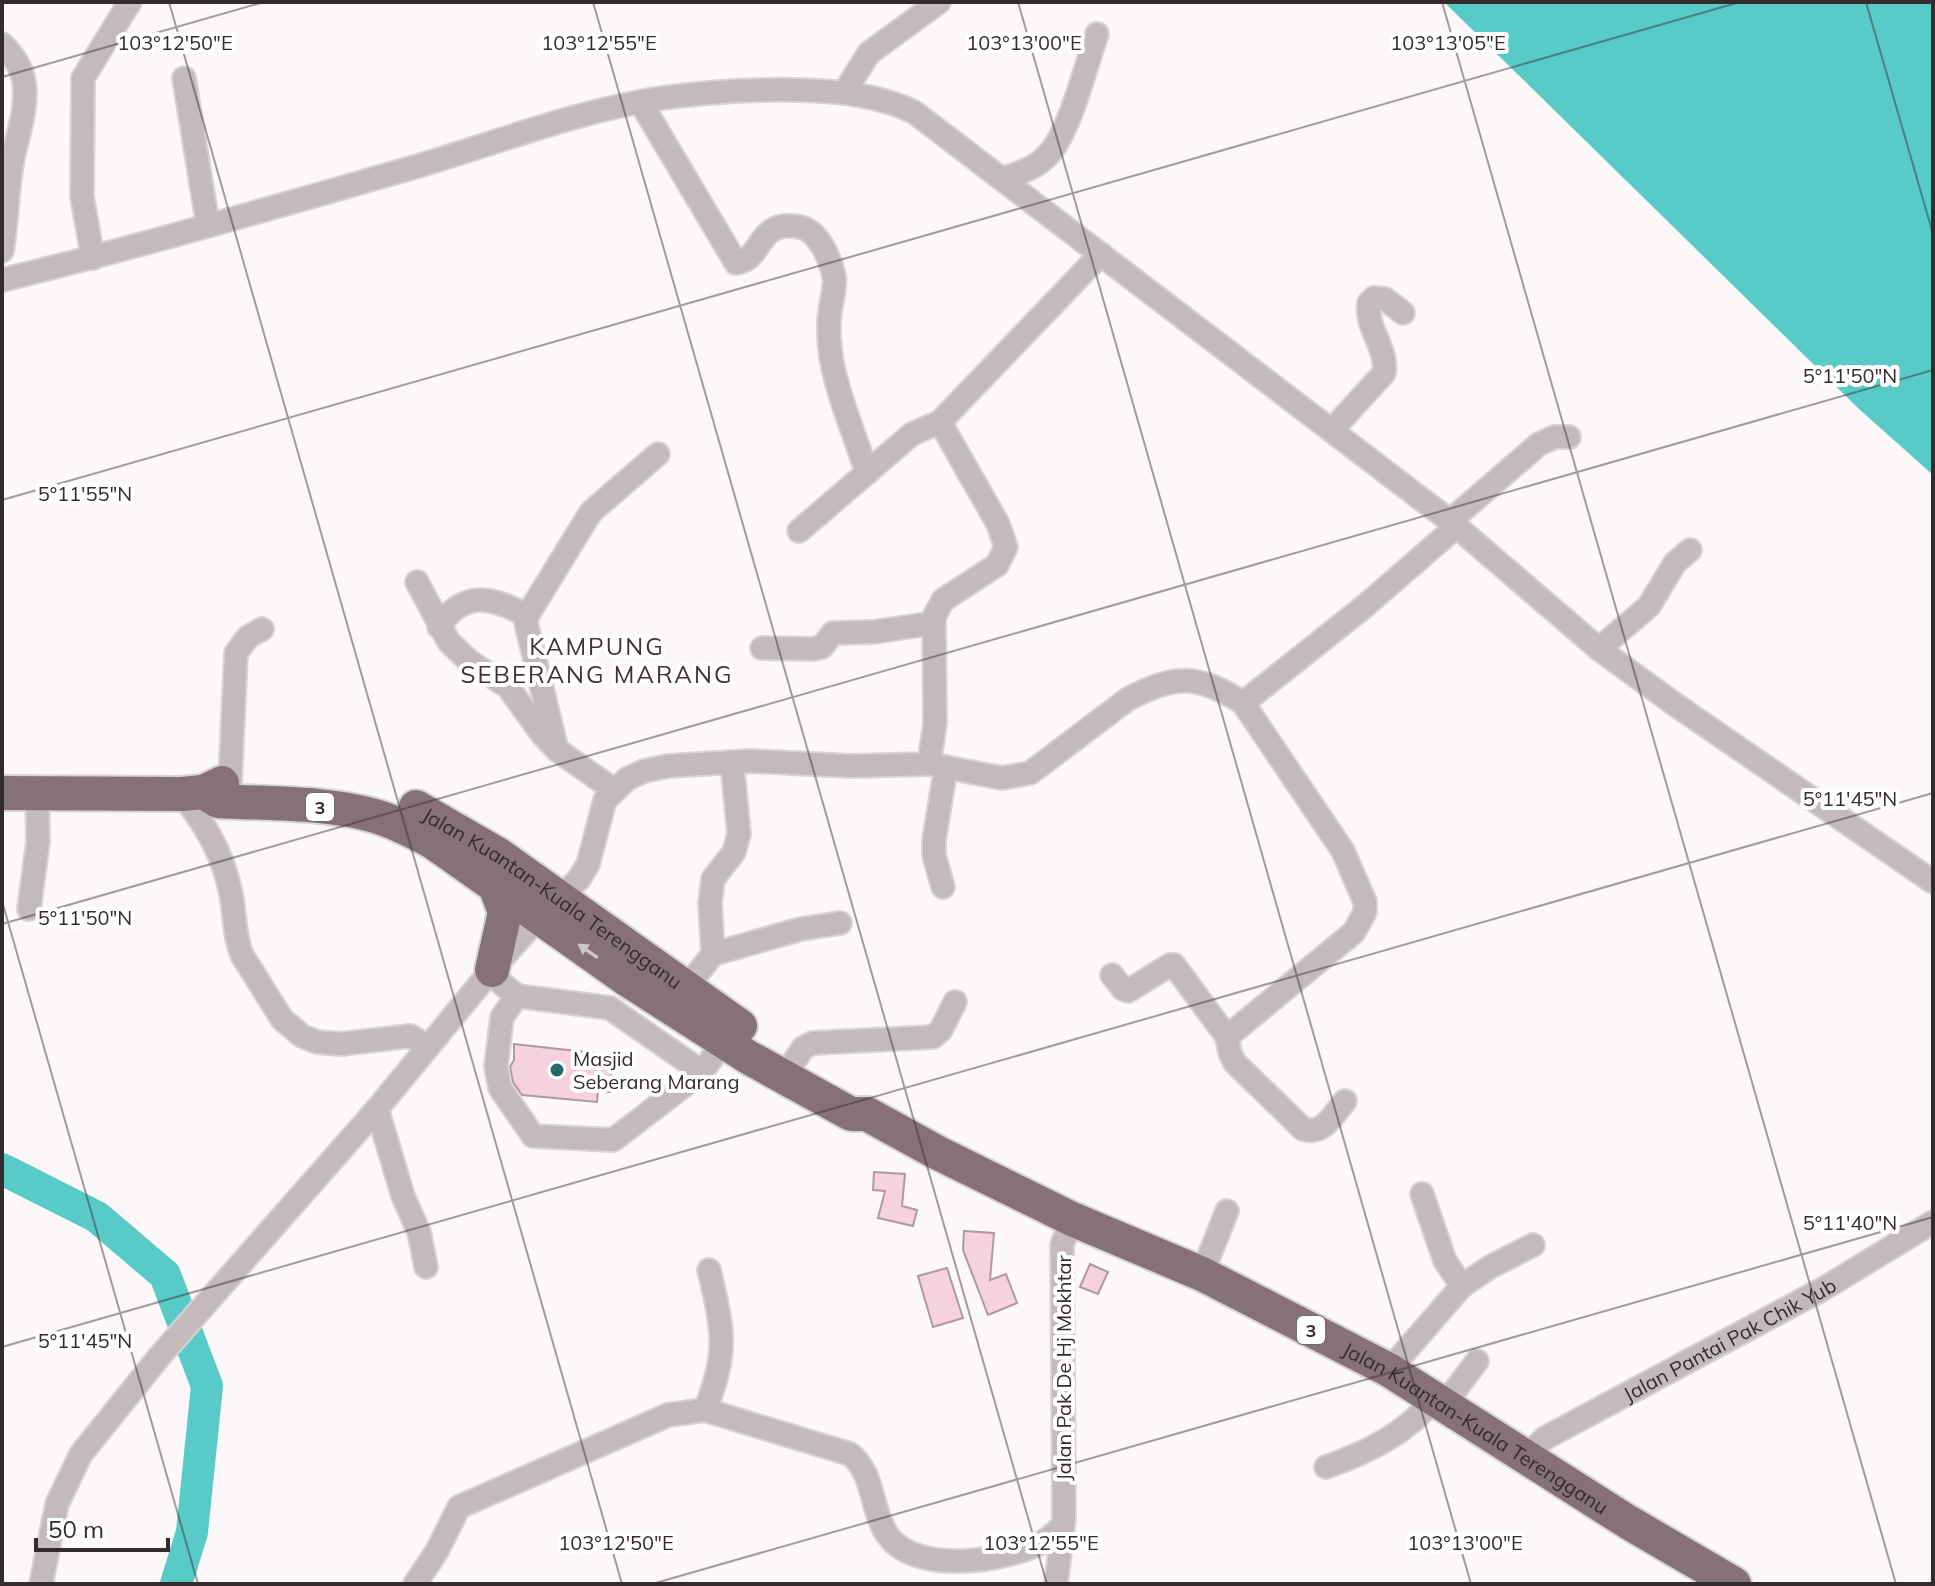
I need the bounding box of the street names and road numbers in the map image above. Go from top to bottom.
road number: 3 [306,793,334,821]
street label: Jalan Kuantan-Kuala Terengganu [418,801,687,994]
street label: Jalan Pak De Hj Mokhtar [1051,1254,1076,1481]
street label: Jalan Pantai Pak Chik Yub [1619,1272,1840,1406]
road number: 3 [1297,1316,1325,1344]
street label: Jalan Kuantan-Kuala Terengganu [1339,1336,1613,1519]

